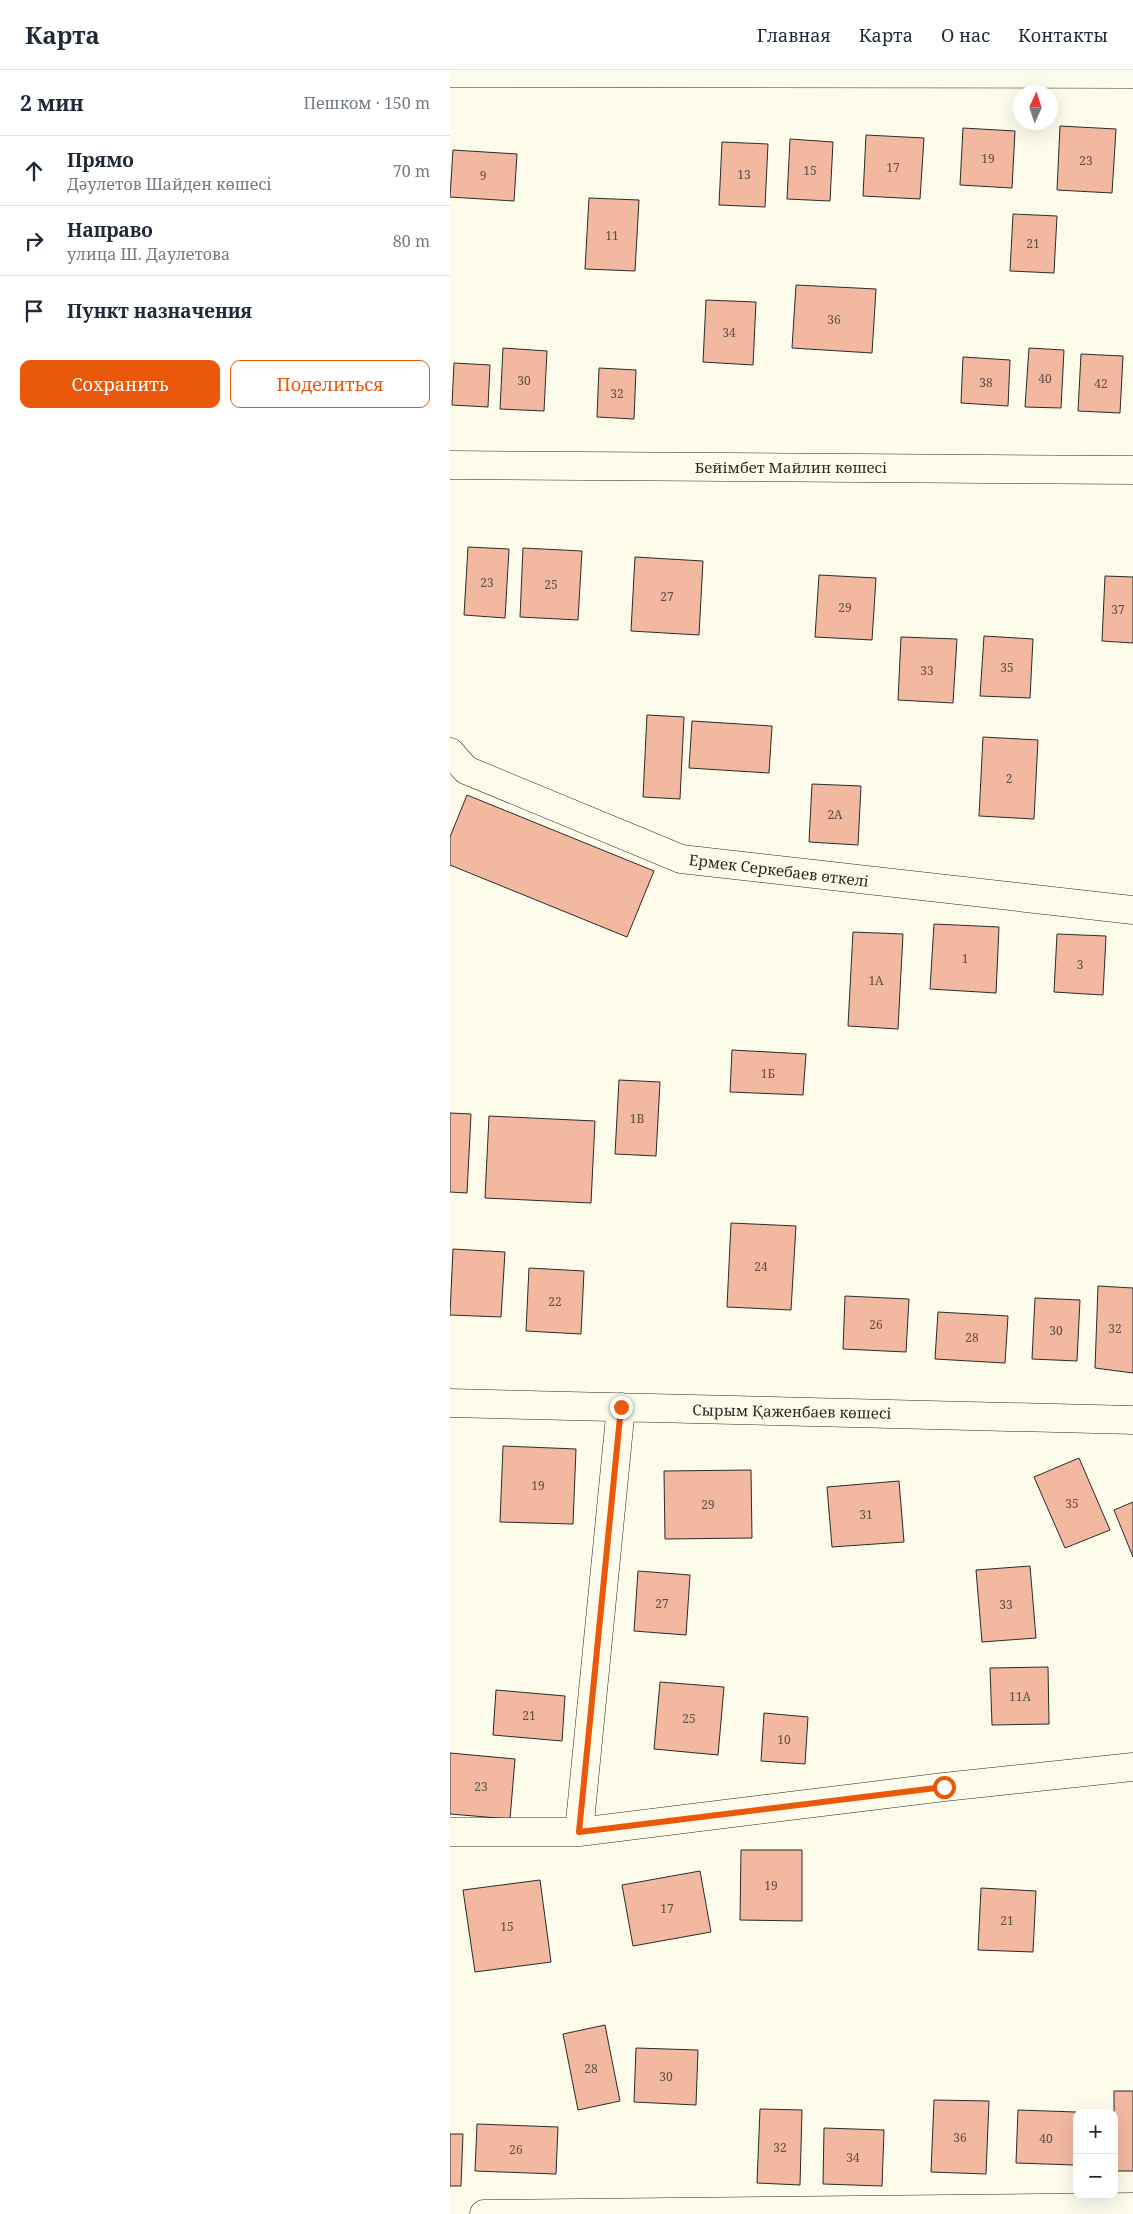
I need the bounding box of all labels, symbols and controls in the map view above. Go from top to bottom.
text: Карта [25,18,100,51]
text: Главная [757,23,831,47]
text: Карта [859,23,913,47]
text: О нас [941,23,990,47]
text: Контакты [1018,23,1108,47]
north arrow [1013,85,1058,130]
text: 2 мин [20,89,84,117]
text: Пешком · 150 m [303,92,430,114]
text: Прямо [67,147,134,173]
house number: 19 [981,150,995,167]
house number: 23 [1079,152,1093,169]
icon: ahead [20,157,48,185]
house number: 17 [886,159,900,176]
text: 70 m [393,160,430,182]
house number: 15 [803,162,817,179]
house number: 13 [737,166,751,183]
house number: 9 [480,167,486,184]
text: Дәулетов Шайден көшесі [67,173,272,195]
text: Направо [67,217,153,243]
icon: right [20,227,48,255]
house number: 11 [605,227,619,244]
text: 80 m [393,230,430,252]
house number: 21 [1026,235,1040,252]
text: улица Ш. Даулетова [67,243,230,265]
icon: arrive [20,297,48,325]
text: Пункт назначения [67,298,252,324]
house number: 36 [827,311,841,328]
house number: 34 [722,324,736,341]
button: Сохранить [20,360,220,408]
button: Поделиться [230,360,430,408]
house number: 40 [1038,370,1052,387]
house number: 30 [517,372,531,389]
house number: 38 [979,374,993,391]
house number: 42 [1094,375,1108,392]
house number: 32 [610,385,624,402]
street label: Бейімбет Майлин көшесі [695,457,887,477]
house number: 23 [480,574,494,591]
house number: 25 [544,576,558,593]
house number: 27 [660,588,674,605]
house number: 29 [838,599,852,616]
house number: 37 [1111,601,1125,618]
house number: 35 [1000,659,1014,676]
house number: 33 [920,662,934,679]
house number: 2 [1006,770,1012,787]
house number: 2А [827,806,843,823]
street label: Ермек Серкебаев өткелі [688,849,870,891]
house number: 1 [962,950,968,967]
house number: 3 [1077,956,1084,973]
house number: 1А [868,972,884,989]
house number: 1Б [761,1065,775,1082]
house number: 1В [630,1110,644,1127]
house number: 24 [754,1258,768,1275]
house number: 22 [548,1293,562,1310]
house number: 26 [869,1316,883,1333]
house number: 32 [1108,1320,1122,1337]
house number: 30 [1049,1322,1063,1339]
house number: 28 [965,1329,979,1346]
route end [610,1396,633,1419]
street label: Сырым Қаженбаев көшесі [692,1399,892,1423]
house number: 19 [531,1477,545,1494]
house number: 35 [1065,1495,1079,1512]
house number: 29 [701,1496,715,1513]
house number: 31 [859,1506,873,1523]
house number: 27 [655,1595,669,1612]
house number: 33 [999,1596,1013,1613]
house number: 11А [1009,1688,1031,1705]
house number: 21 [522,1707,536,1724]
house number: 25 [682,1710,696,1727]
house number: 10 [777,1731,791,1748]
route start [933,1776,956,1799]
house number: 23 [474,1778,488,1795]
house number: 19 [764,1877,778,1894]
house number: 17 [660,1900,674,1917]
house number: 21 [1000,1912,1014,1929]
house number: 15 [500,1918,514,1935]
house number: 28 [584,2060,598,2077]
house number: 30 [659,2068,673,2085]
map controls [1073,2109,1118,2199]
button: + [1073,2109,1118,2154]
house number: 36 [953,2129,967,2146]
house number: 40 [1039,2130,1053,2147]
house number: 32 [773,2139,787,2156]
house number: 26 [509,2141,523,2158]
house number: 34 [846,2149,860,2166]
button: − [1073,2154,1118,2199]

